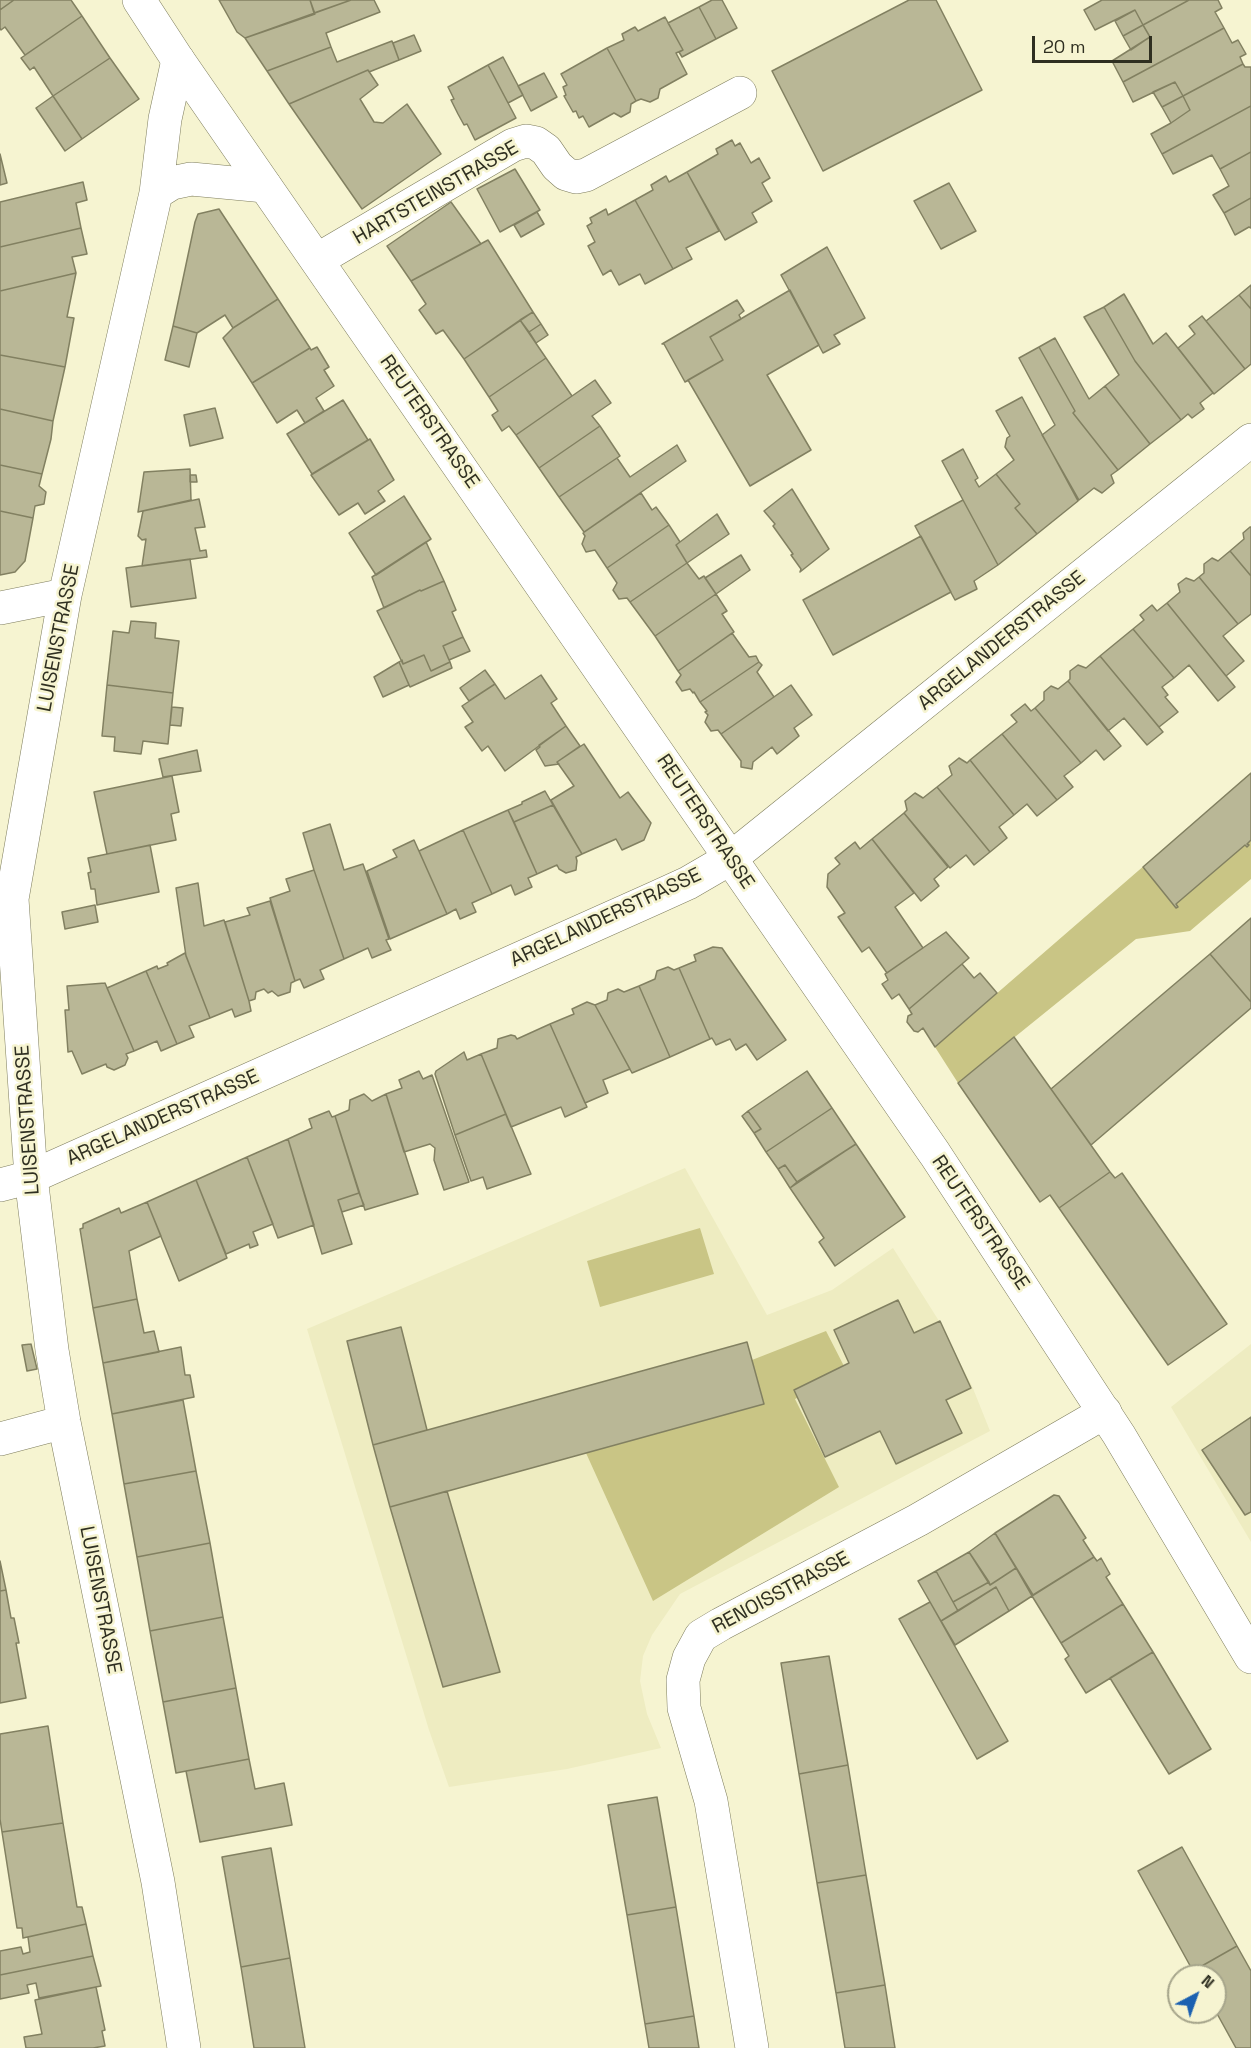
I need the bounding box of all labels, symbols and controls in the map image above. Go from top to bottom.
scale bar [1035,24,1155,62]
text: 20 m [1043,35,1086,58]
street label: HARTSTEINSTRASSE [349,136,523,250]
street label: REUTERSTRASSE [374,351,484,493]
street label: LUISENSTRASSE [33,562,85,714]
street label: ARGELANDERSTRASSE [914,566,1090,716]
street label: REUTERSTRASSE [651,750,759,894]
street label: ARGELANDERSTRASSE [507,863,705,973]
street label: LUISENSTRASSE [11,1044,45,1196]
street label: ARGELANDERSTRASSE [63,1065,263,1171]
street label: REUTERSTRASSE [926,1151,1034,1295]
street label: LUISENSTRASSE [74,1524,126,1676]
street label: RENOISSTRASSE [708,1547,854,1639]
north arrow [1167,1964,1227,2024]
text: N [1197,1970,1219,1993]

